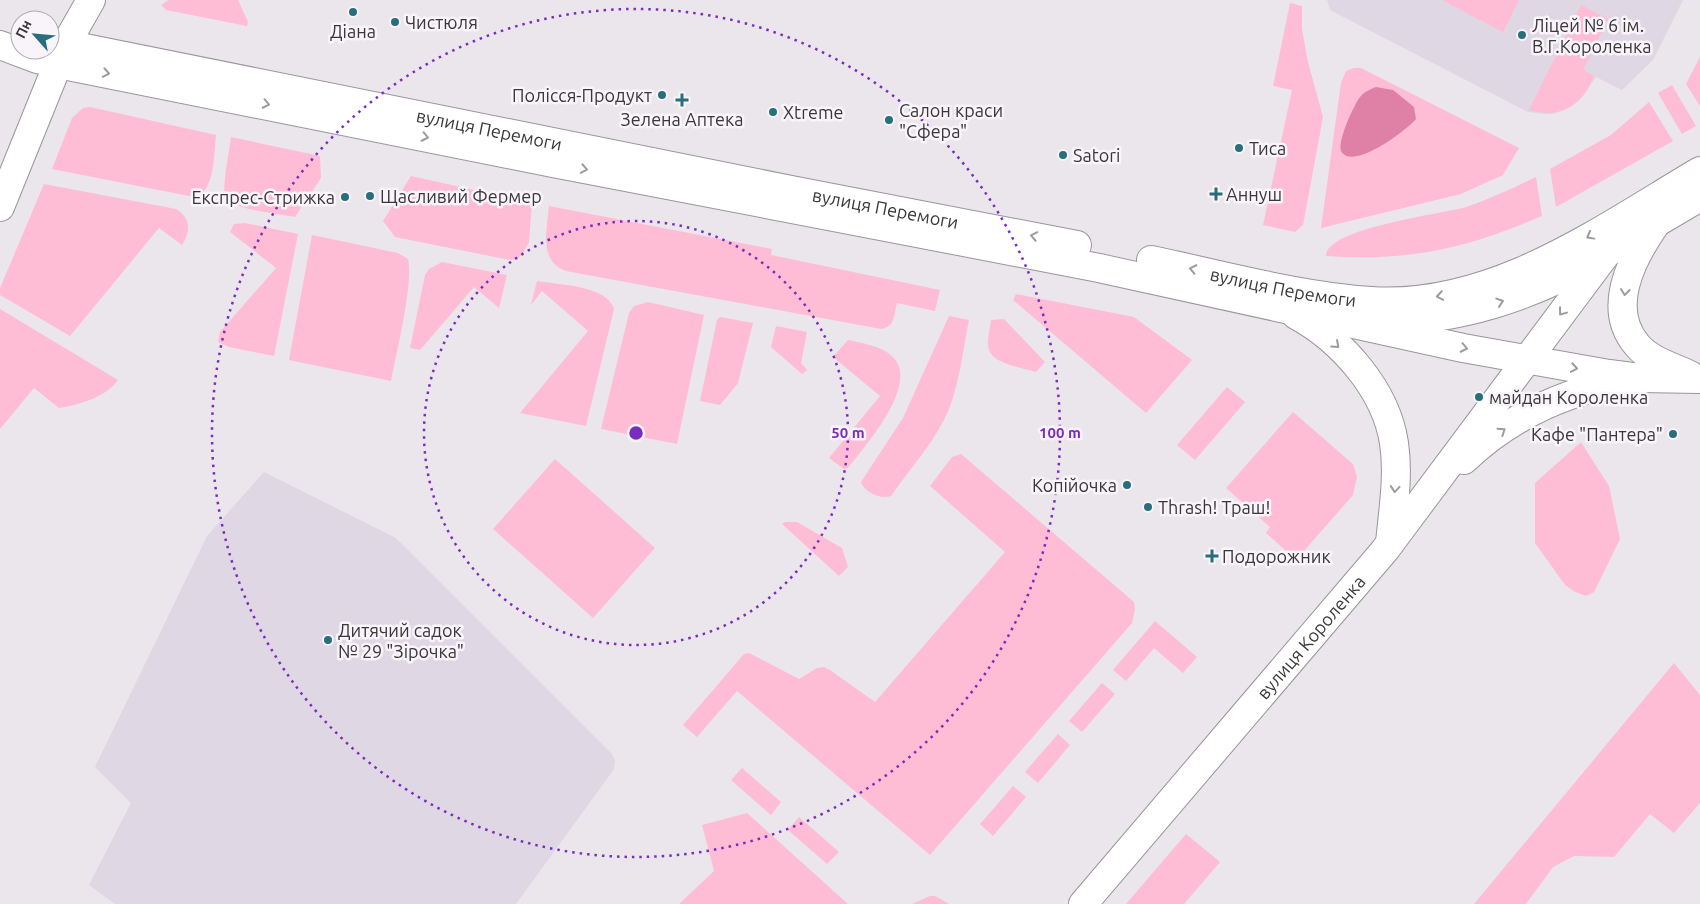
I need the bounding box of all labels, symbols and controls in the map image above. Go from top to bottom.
marker: Діана [347,6,359,18]
north arrow [10,10,60,60]
place label: Чистюля [405,12,478,32]
place label: Ліцей № 6 ім. В.Г.Короленка [1532,15,1652,56]
marker: Чистюля [389,16,401,28]
text: Пн [12,17,35,41]
place label: Діана [330,21,376,41]
marker: Ліцей № 6 ім. В.Г.Короленка [1516,29,1528,41]
one-way arrow [102,67,111,78]
place label: Полісся-Продукт [512,85,652,105]
marker: Полісся-Продукт [656,89,668,101]
marker: Зелена Аптека [676,94,688,106]
one-way arrow [261,98,270,109]
place label: Салон краси "Сфера" [899,100,1003,141]
place label: Xtreme [783,102,843,122]
street label: вулиця Перемоги [415,105,564,154]
marker: Xtreme [767,106,779,118]
place label: Зелена Аптека [621,109,743,129]
marker: Салон краси "Сфера" [883,114,895,126]
one-way arrow [421,131,429,141]
place label: Тиса [1249,138,1286,158]
marker: Тиса [1233,142,1245,154]
place label: Satori [1073,145,1120,165]
marker: Satori [1057,149,1069,161]
one-way arrow [580,164,589,174]
street label: вулиця Перемоги [811,184,960,232]
place label: Аннуш [1226,184,1282,204]
place label: Щасливий Фермер [380,186,542,206]
place label: Експрес-Стрижка [192,187,335,207]
marker: Аннуш [1210,188,1222,200]
marker: Щасливий Фермер [364,190,376,202]
marker: Експрес-Стрижка [339,191,351,203]
one-way arrow [1586,230,1595,240]
one-way arrow [1029,232,1038,242]
street label: вулиця Перемоги [1208,263,1357,310]
one-way arrow [1189,264,1198,275]
one-way arrow [1620,288,1631,296]
one-way arrow [1435,290,1444,300]
one-way arrow [1495,298,1503,308]
one-way arrow [1560,306,1568,315]
one-way arrow [1330,339,1339,348]
one-way arrow [1459,342,1468,352]
one-way arrow [1570,363,1578,373]
place label: майдан Короленка [1489,387,1648,407]
marker: майдан Короленка [1473,391,1485,403]
centre of rings [627,424,645,442]
text: 50 m [831,424,865,441]
text: 100 m [1039,424,1081,441]
place label: Кафе "Пантера" [1531,424,1663,444]
one-way arrow [1496,428,1505,437]
marker: Кафе "Пантера" [1667,428,1679,440]
place label: Копійочка [1032,475,1117,495]
marker: Копійочка [1121,479,1133,491]
one-way arrow [1389,485,1400,493]
place label: Thrash! Траш! [1158,497,1270,517]
marker: Thrash! Траш! [1142,501,1154,513]
place label: Подорожник [1222,546,1331,566]
marker: Подорожник [1206,550,1218,562]
street label: вулиця Короленка [1253,571,1369,703]
place label: Дитячий садок № 29 "Зірочка" [338,620,464,661]
marker: Дитячий садок № 29 "Зірочка" [322,634,334,646]

